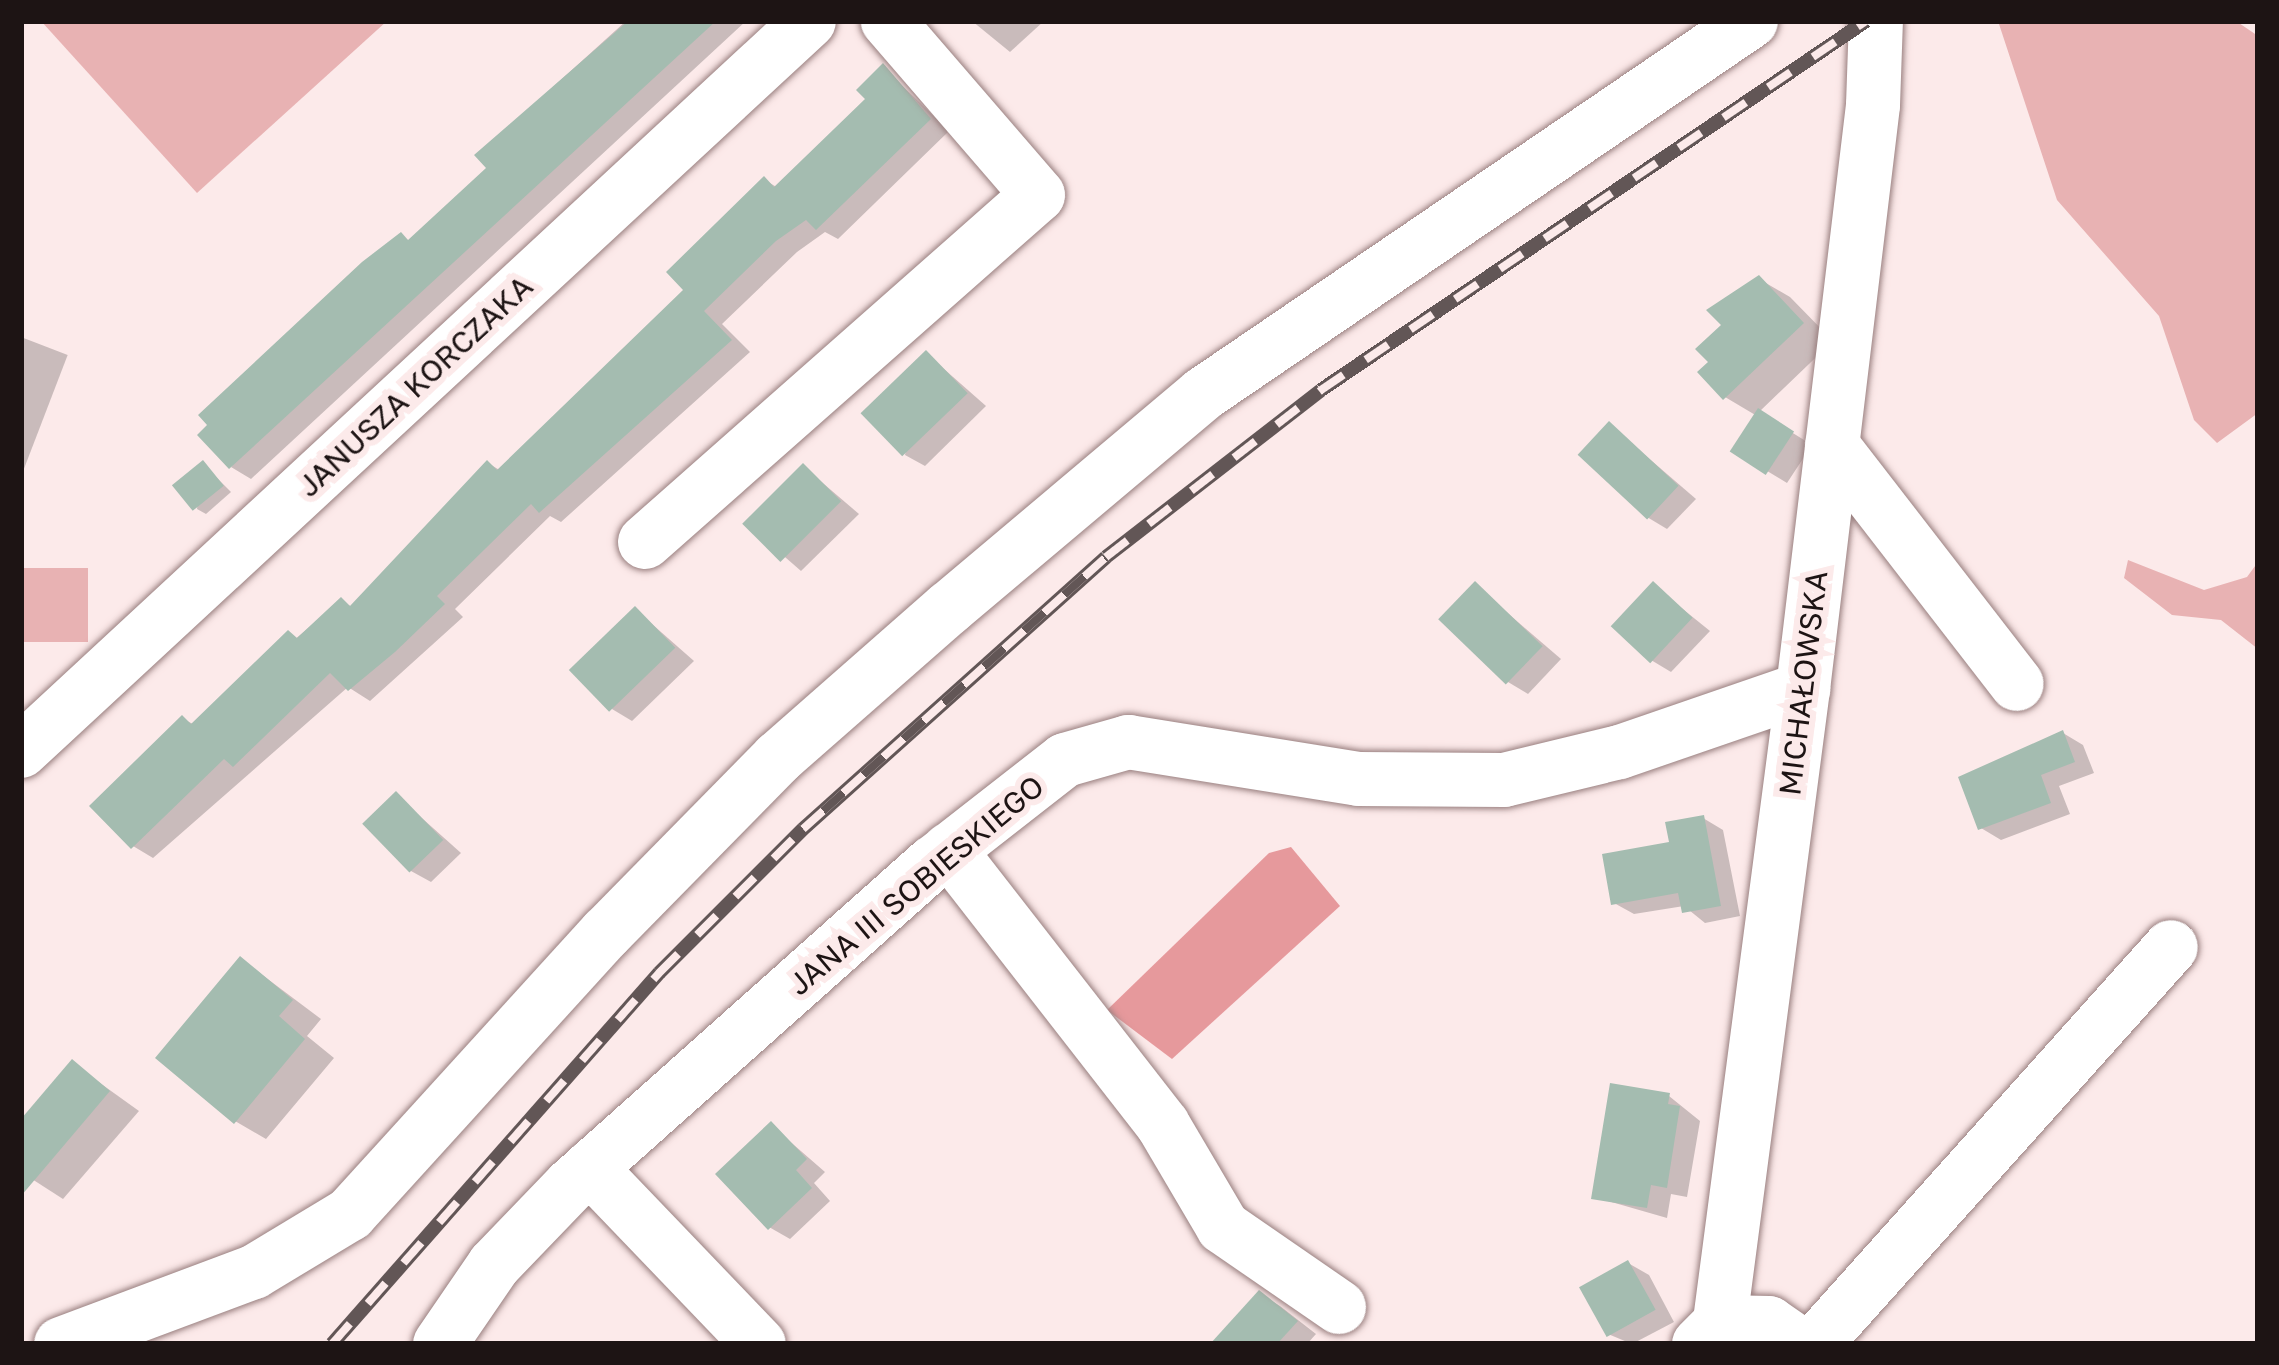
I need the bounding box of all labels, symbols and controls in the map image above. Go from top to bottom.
street label: JANUSZA KORCZAKA [290,268,540,504]
street label: MICHAŁOWSKA [1771,569,1835,797]
street label: JANA III SOBIESKIEGO [781,768,1051,1002]

